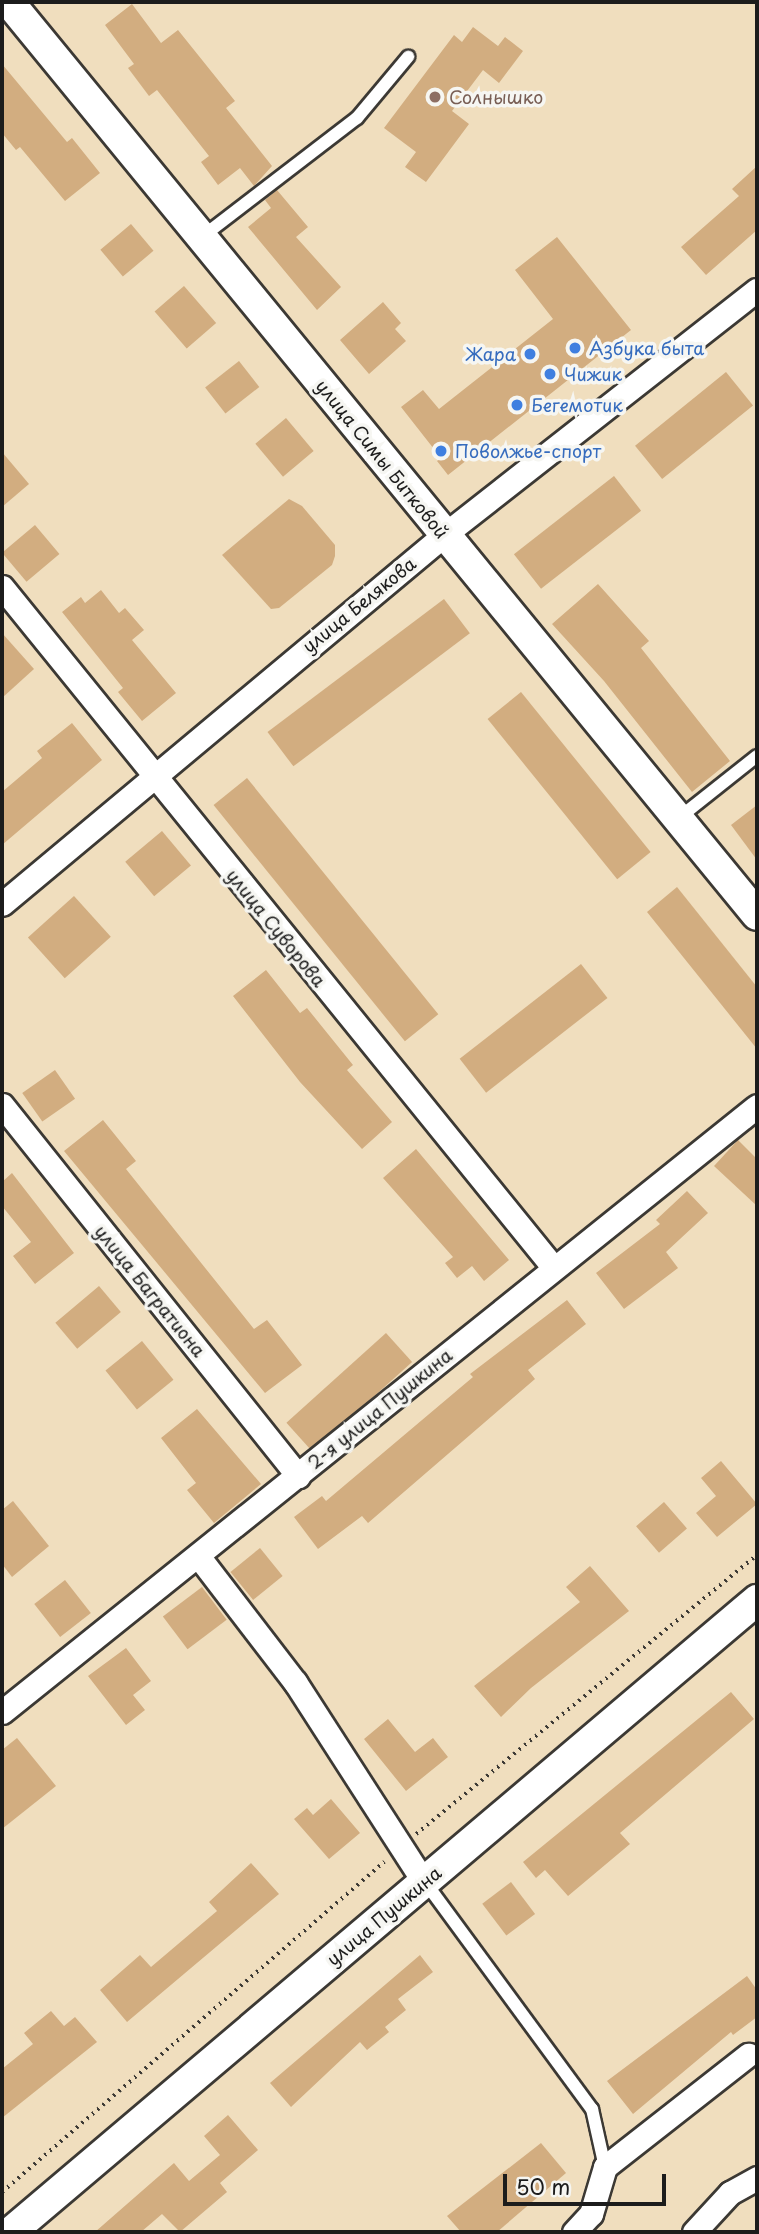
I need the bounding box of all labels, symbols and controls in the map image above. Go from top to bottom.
place label: Солнышко [449,86,543,108]
marker: Солнышко [427,89,443,105]
place label: Азбука быта [589,337,705,359]
marker: Азбука быта [567,340,583,356]
place label: Жара [465,343,516,365]
marker: Жара [522,346,538,362]
place label: Чижик [564,363,622,385]
marker: Чижик [542,366,558,382]
street label: улица Симы Битковой [311,375,453,543]
place label: Бегемотик [531,394,623,416]
marker: Бегемотик [509,397,525,413]
place label: Поволжье-спорт [455,440,601,462]
marker: Поволжье-спорт [433,443,449,459]
street label: улица Белякова [298,552,420,658]
street label: улица Суворова [222,864,330,992]
street label: улица Багратиона [90,1221,210,1361]
street label: 2-я улица Пушкина [303,1344,457,1474]
street label: улица Пушкина [322,1861,446,1971]
scale bar [507,2160,670,2204]
text: 50 m [516,2170,570,2202]

